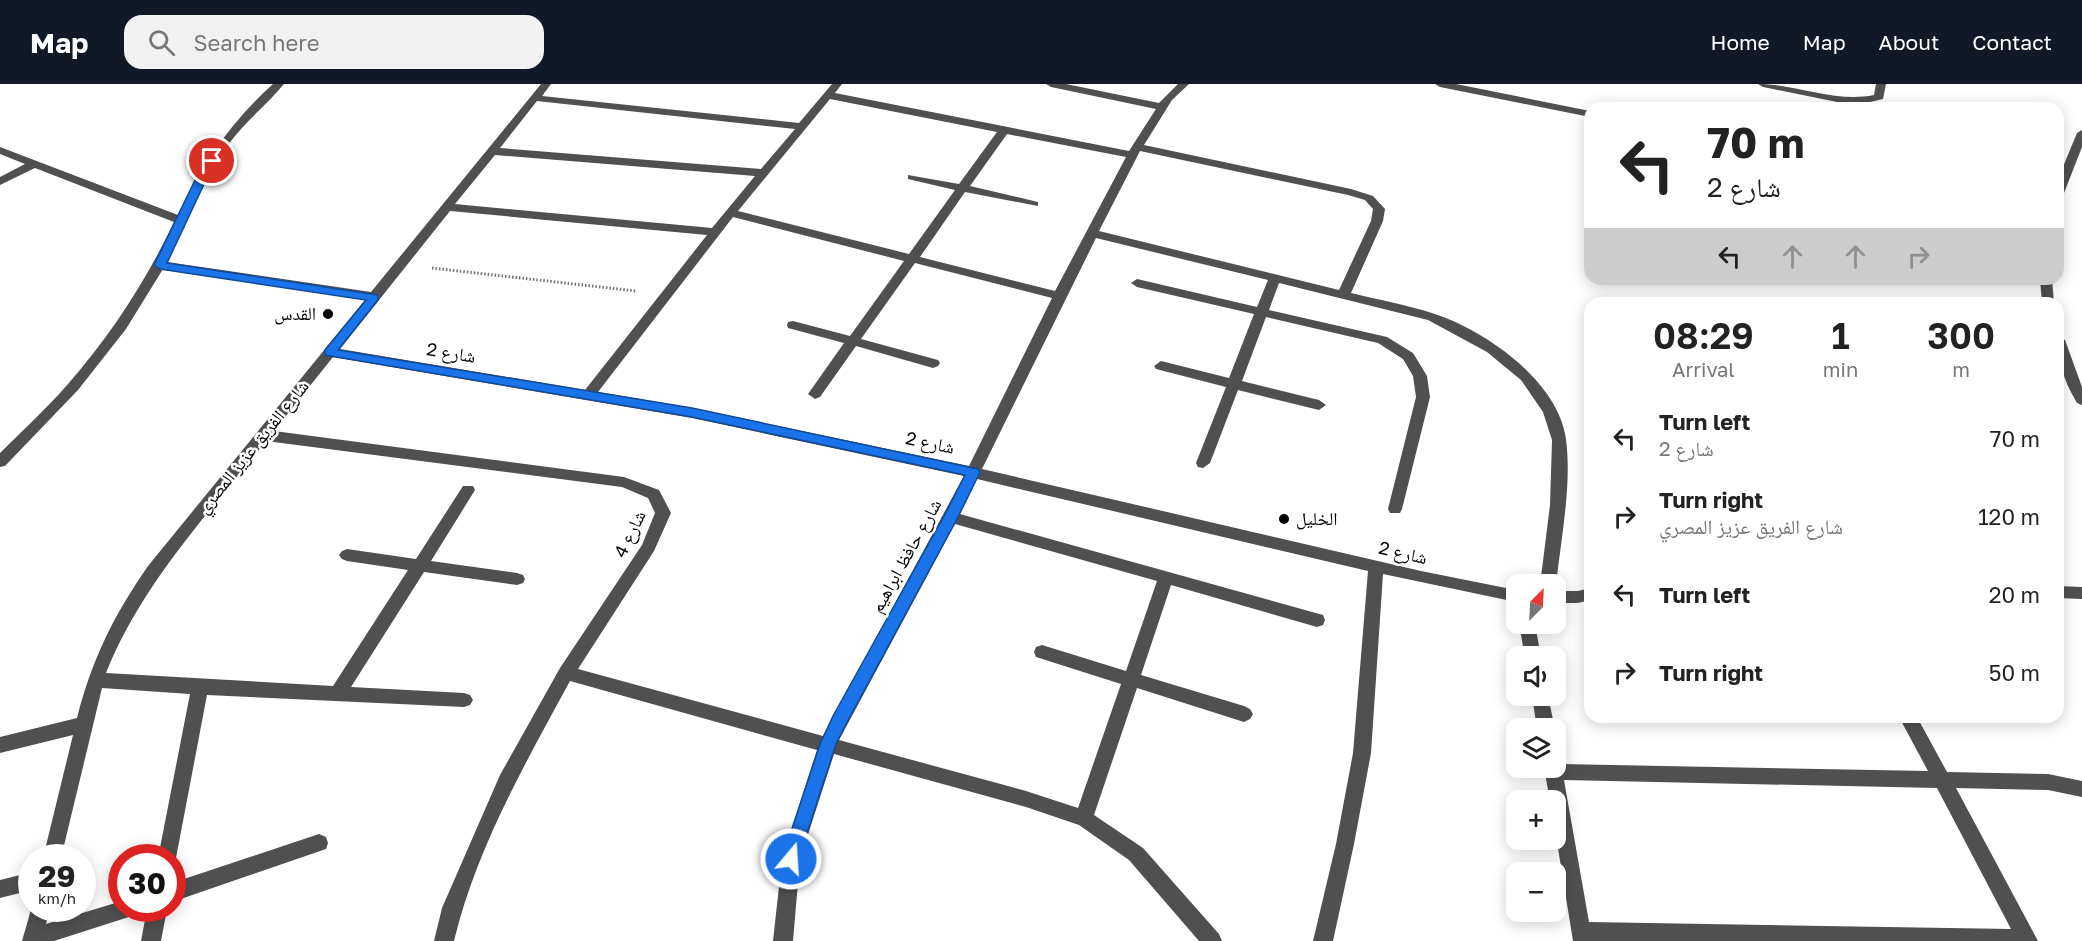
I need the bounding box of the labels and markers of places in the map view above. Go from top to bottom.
pin [186,135,237,186]
place label: القدس [274,302,316,325]
marker: القدس [321,307,335,321]
place label: الخليل [1296,507,1338,530]
marker: الخليل [1277,512,1291,526]

